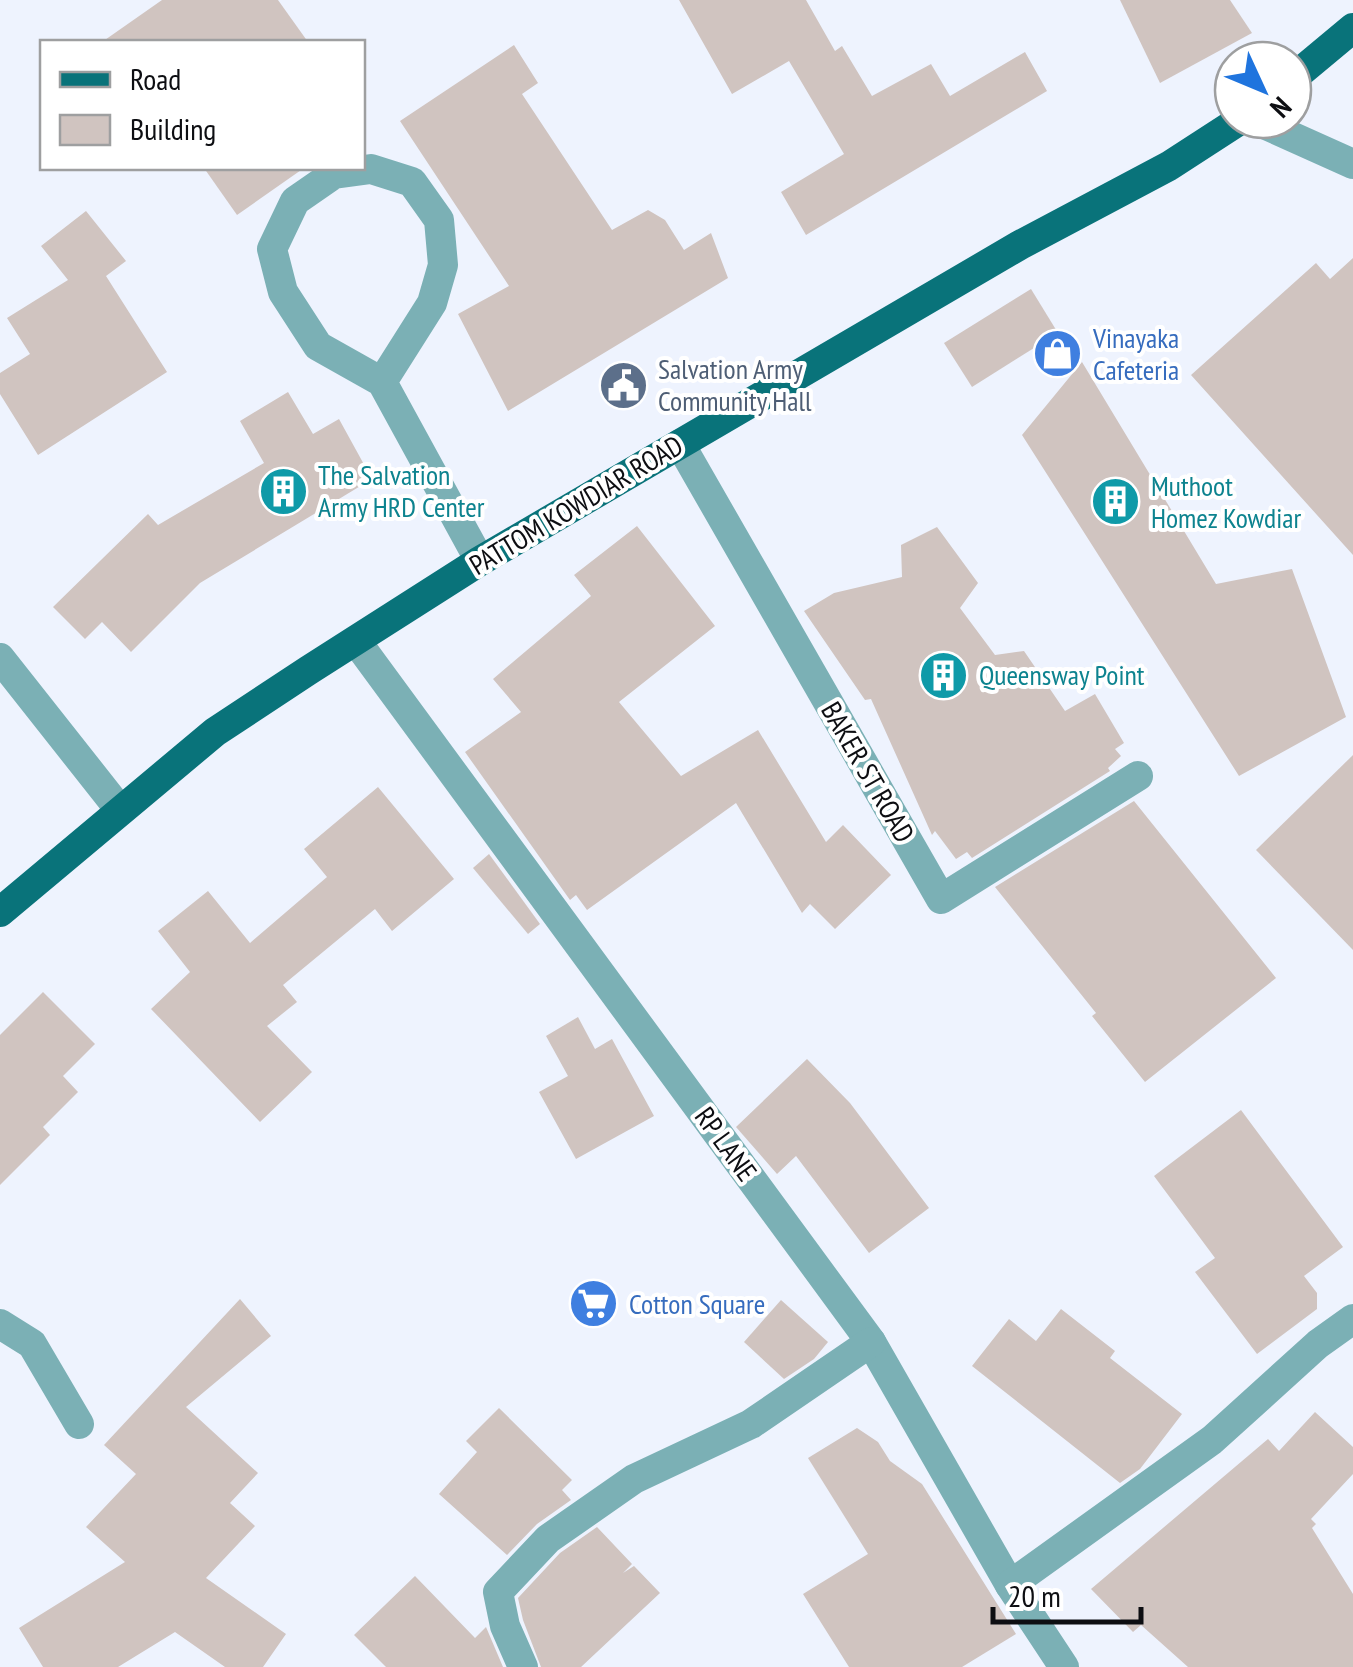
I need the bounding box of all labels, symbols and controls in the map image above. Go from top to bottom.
legend [40,40,365,170]
north arrow [1213,40,1313,140]
text: Road [130,59,181,98]
text: N [1263,89,1300,126]
text: Building [130,109,216,148]
place label: Vinayaka Cafeteria [1092,319,1179,388]
shop icon: Vinayaka Cafeteria [1032,328,1084,380]
place label: Salvation Army Community Hall [658,350,812,419]
public building icon: Salvation Army Community Hall [597,359,649,411]
street label: PATTOM KOWDIAR ROAD [462,426,689,583]
place label: The Salvation Army HRD Center [318,456,485,525]
building icon: The Salvation Army HRD Center [257,465,309,517]
place label: Muthoot Homez Kowdiar [1151,467,1301,536]
building icon: Muthoot Homez Kowdiar [1090,476,1142,528]
building icon: Queensway Point [918,649,970,701]
place label: Queensway Point [979,656,1145,693]
street label: BAKER ST ROAD [813,695,924,849]
street label: RP LANE [687,1099,766,1188]
supermarket icon: Cotton Square [568,1278,620,1330]
place label: Cotton Square [629,1285,765,1322]
scale bar [993,1562,1140,1624]
text: 20 m [1008,1576,1061,1615]

